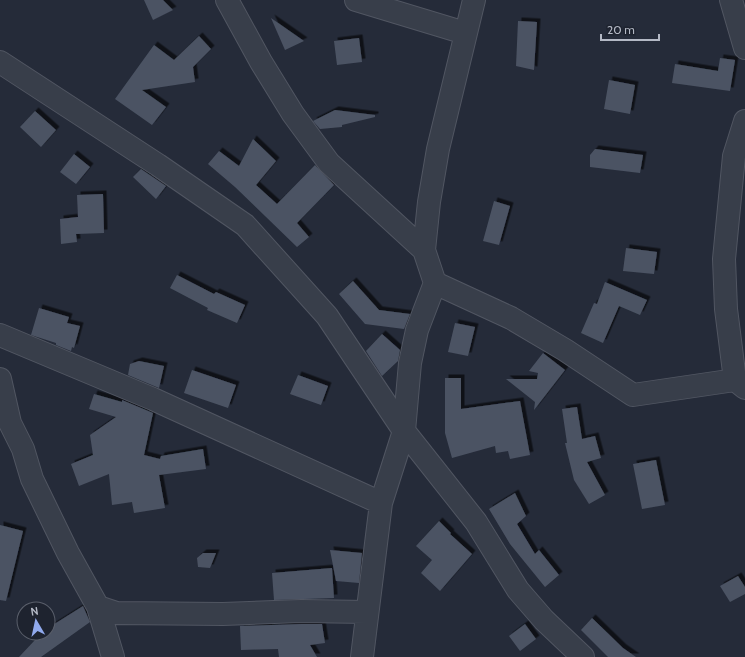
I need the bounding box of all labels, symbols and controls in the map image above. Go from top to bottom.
scale bar [601,16,659,42]
text: 20 m [607,22,635,37]
north arrow [16,601,56,641]
text: N [29,604,39,619]

